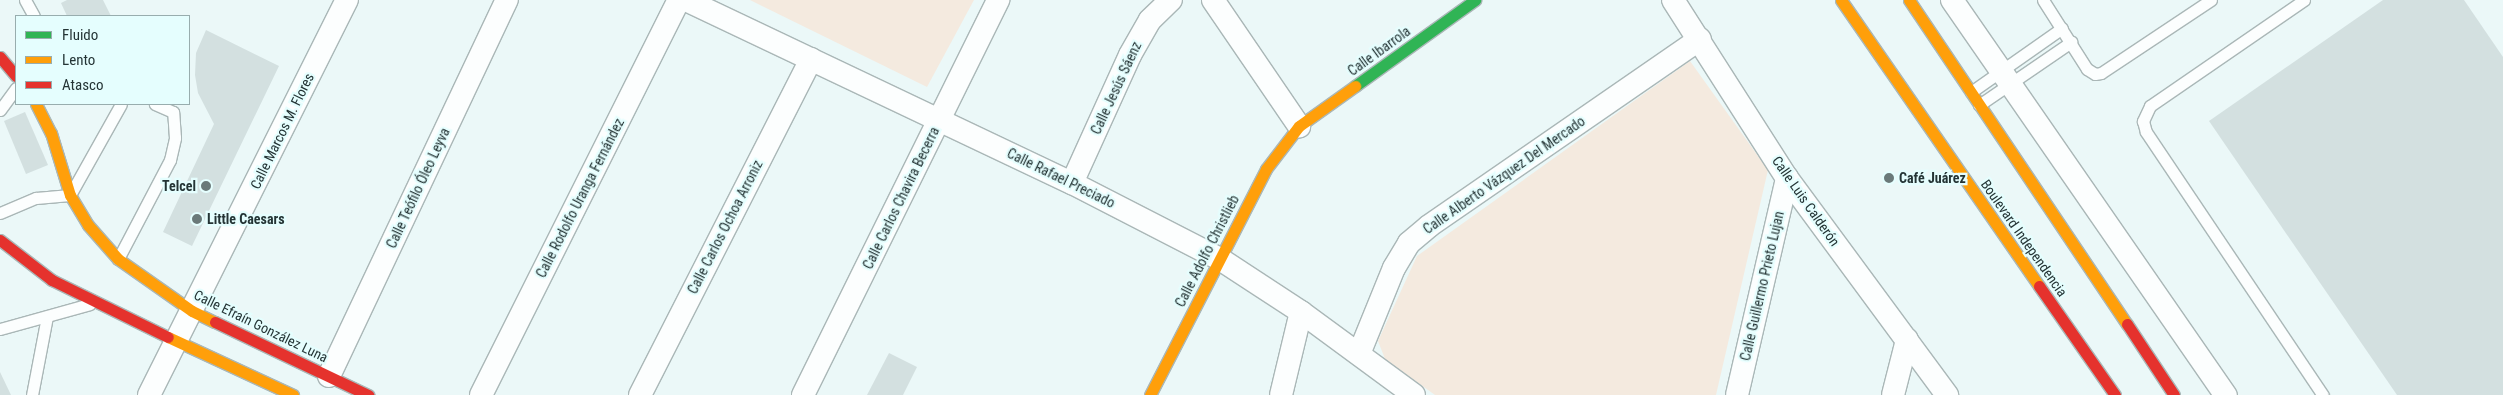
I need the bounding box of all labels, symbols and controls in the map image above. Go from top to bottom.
legend [15,15,190,105]
street label: Calle Ibarrola [1344,23,1414,79]
text: Fluido [62,26,98,44]
street label: Calle Jesús Sáenz [1087,39,1145,137]
text: Lento [62,51,95,69]
street label: Calle Marcos M. Flores [247,70,317,192]
text: Atasco [62,76,103,94]
street label: Calle Alberto Vázquez Del Mercado [1420,113,1588,237]
street label: Calle Rodolfo Uranga Fernández [532,115,628,281]
street label: Calle Carlos Chavira Becerra [859,124,943,272]
street label: Calle Teófilo Óleo Leyva [383,125,453,251]
street label: Calle Rafael Preciado [1004,145,1118,211]
street label: Calle Luis Calderón [1769,153,1843,249]
street label: Calle Carlos Ochoa Arroniz [684,157,766,297]
place label: Café Juárez [1899,170,1966,186]
marker: Café Juárez [1883,172,1895,184]
street label: Boulevard Independencia [1977,176,2071,300]
place label: Telcel [162,178,196,194]
marker: Telcel [200,180,212,192]
street label: Calle Adolfo Christlieb [1172,192,1242,310]
street label: Calle Guillermo Prieto Lujan [1737,210,1787,362]
place label: Little Caesars [207,211,284,227]
marker: Little Caesars [191,213,203,225]
street label: Calle Efraín González Luna [191,286,331,366]

